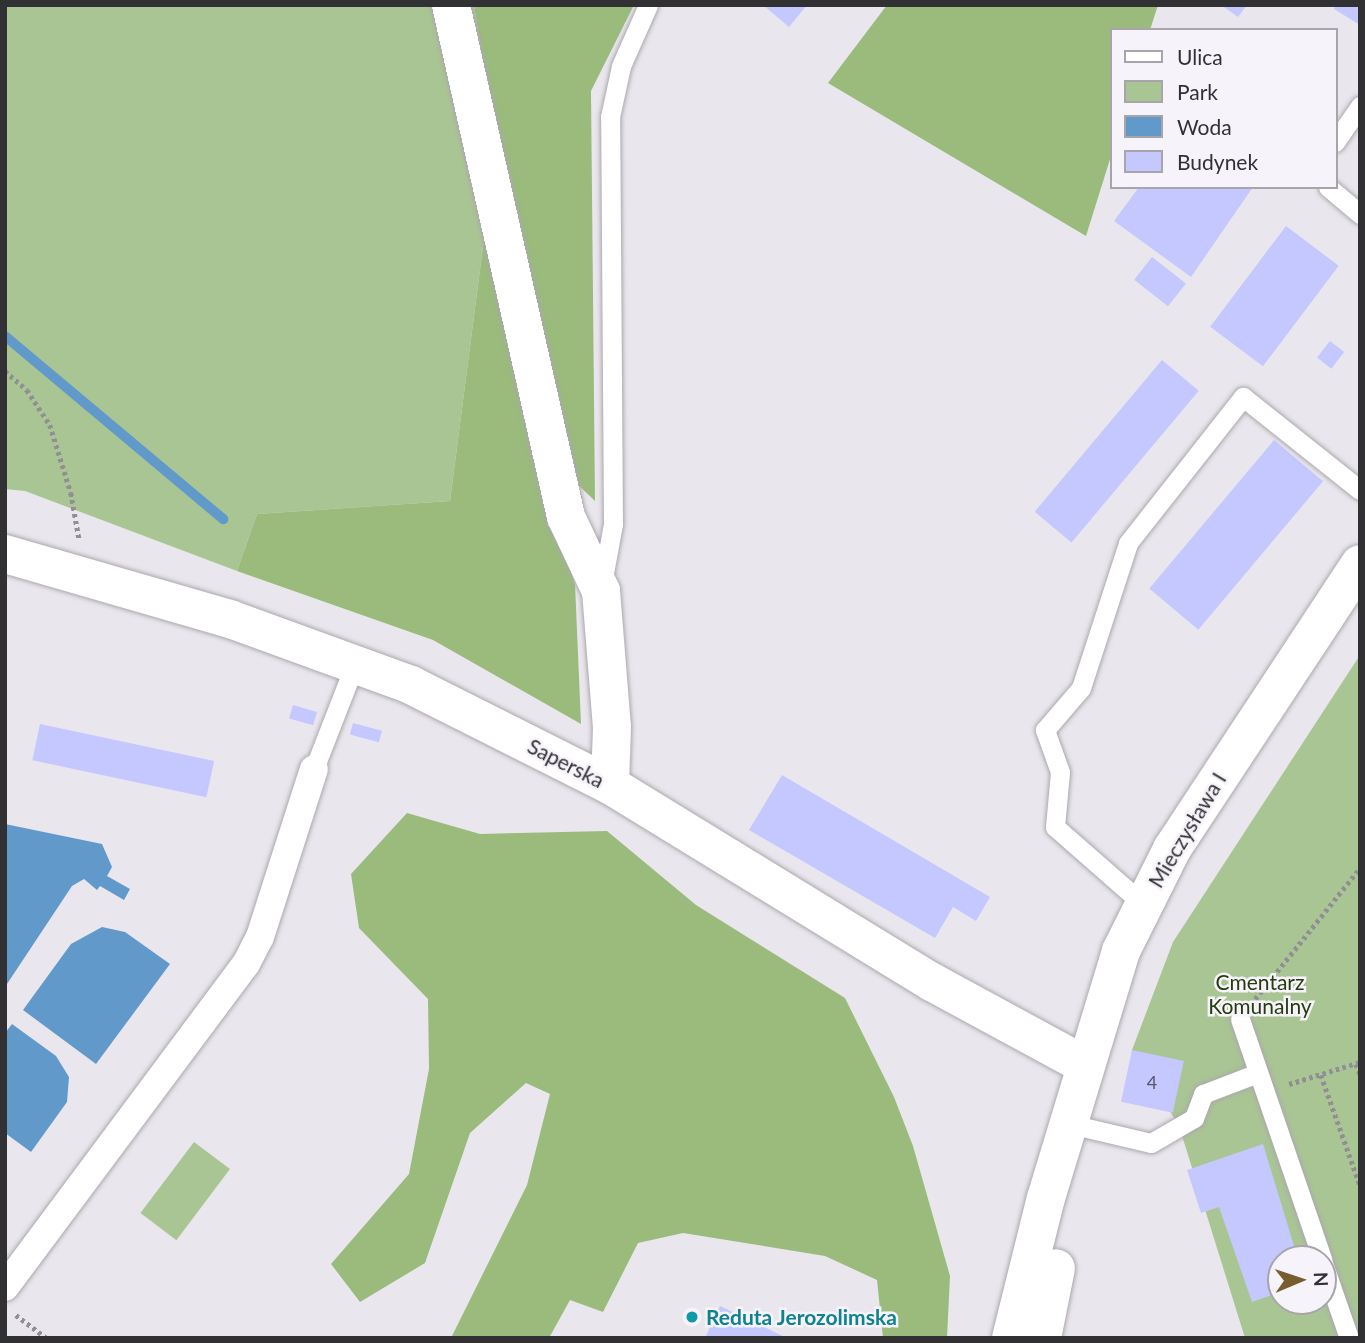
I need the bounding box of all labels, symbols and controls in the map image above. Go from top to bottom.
legend [1110,28,1337,189]
text: Ulica [1177,44,1223,69]
text: Park [1177,79,1218,104]
text: Woda [1177,114,1232,139]
text: Budynek [1177,149,1258,174]
street label: Saperska [524,733,608,793]
street label: Mieczysława I [1143,768,1231,892]
park label: Cmentarz Komunalny [1208,969,1312,1019]
house number: 4 [1147,1071,1157,1093]
north arrow [1267,1245,1337,1315]
text: N [1310,1272,1333,1287]
place label: Reduta Jerozolimska [706,1304,897,1330]
marker: Reduta Jerozolimska [684,1309,700,1325]

